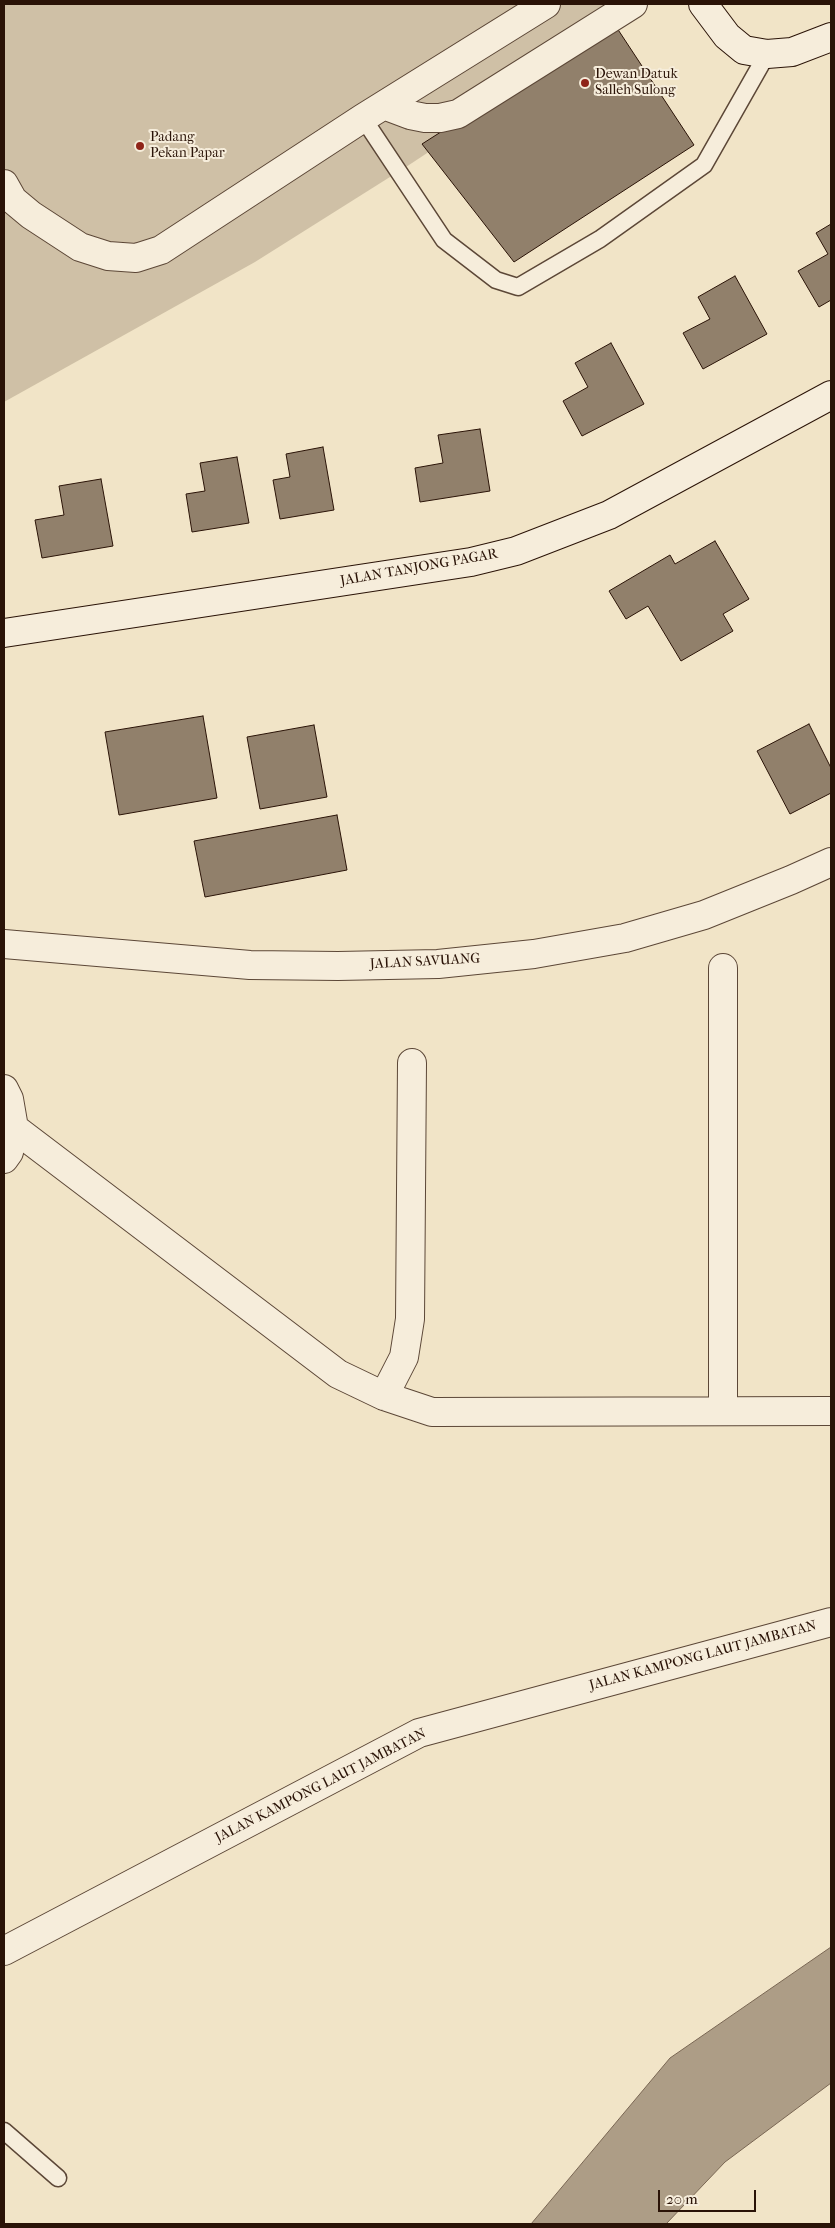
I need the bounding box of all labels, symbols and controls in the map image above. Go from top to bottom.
place label: Dewan Datuk Salleh Sulong [595,67,678,100]
marker: Dewan Datuk Salleh Sulong [579,77,591,89]
place label: Padang Pekan Papar [150,130,225,162]
marker: Padang Pekan Papar [134,140,146,152]
street label: JALAN TANJONG PAGAR [339,546,499,590]
street label: JALAN SAVUANG [369,951,481,973]
street label: JALAN KAMPONG LAUT JAMBATAN [588,1618,818,1694]
street label: JALAN KAMPONG LAUT JAMBATAN [213,1725,429,1847]
scale bar [660,2180,758,2212]
text: 20 m [666,2190,698,2208]

